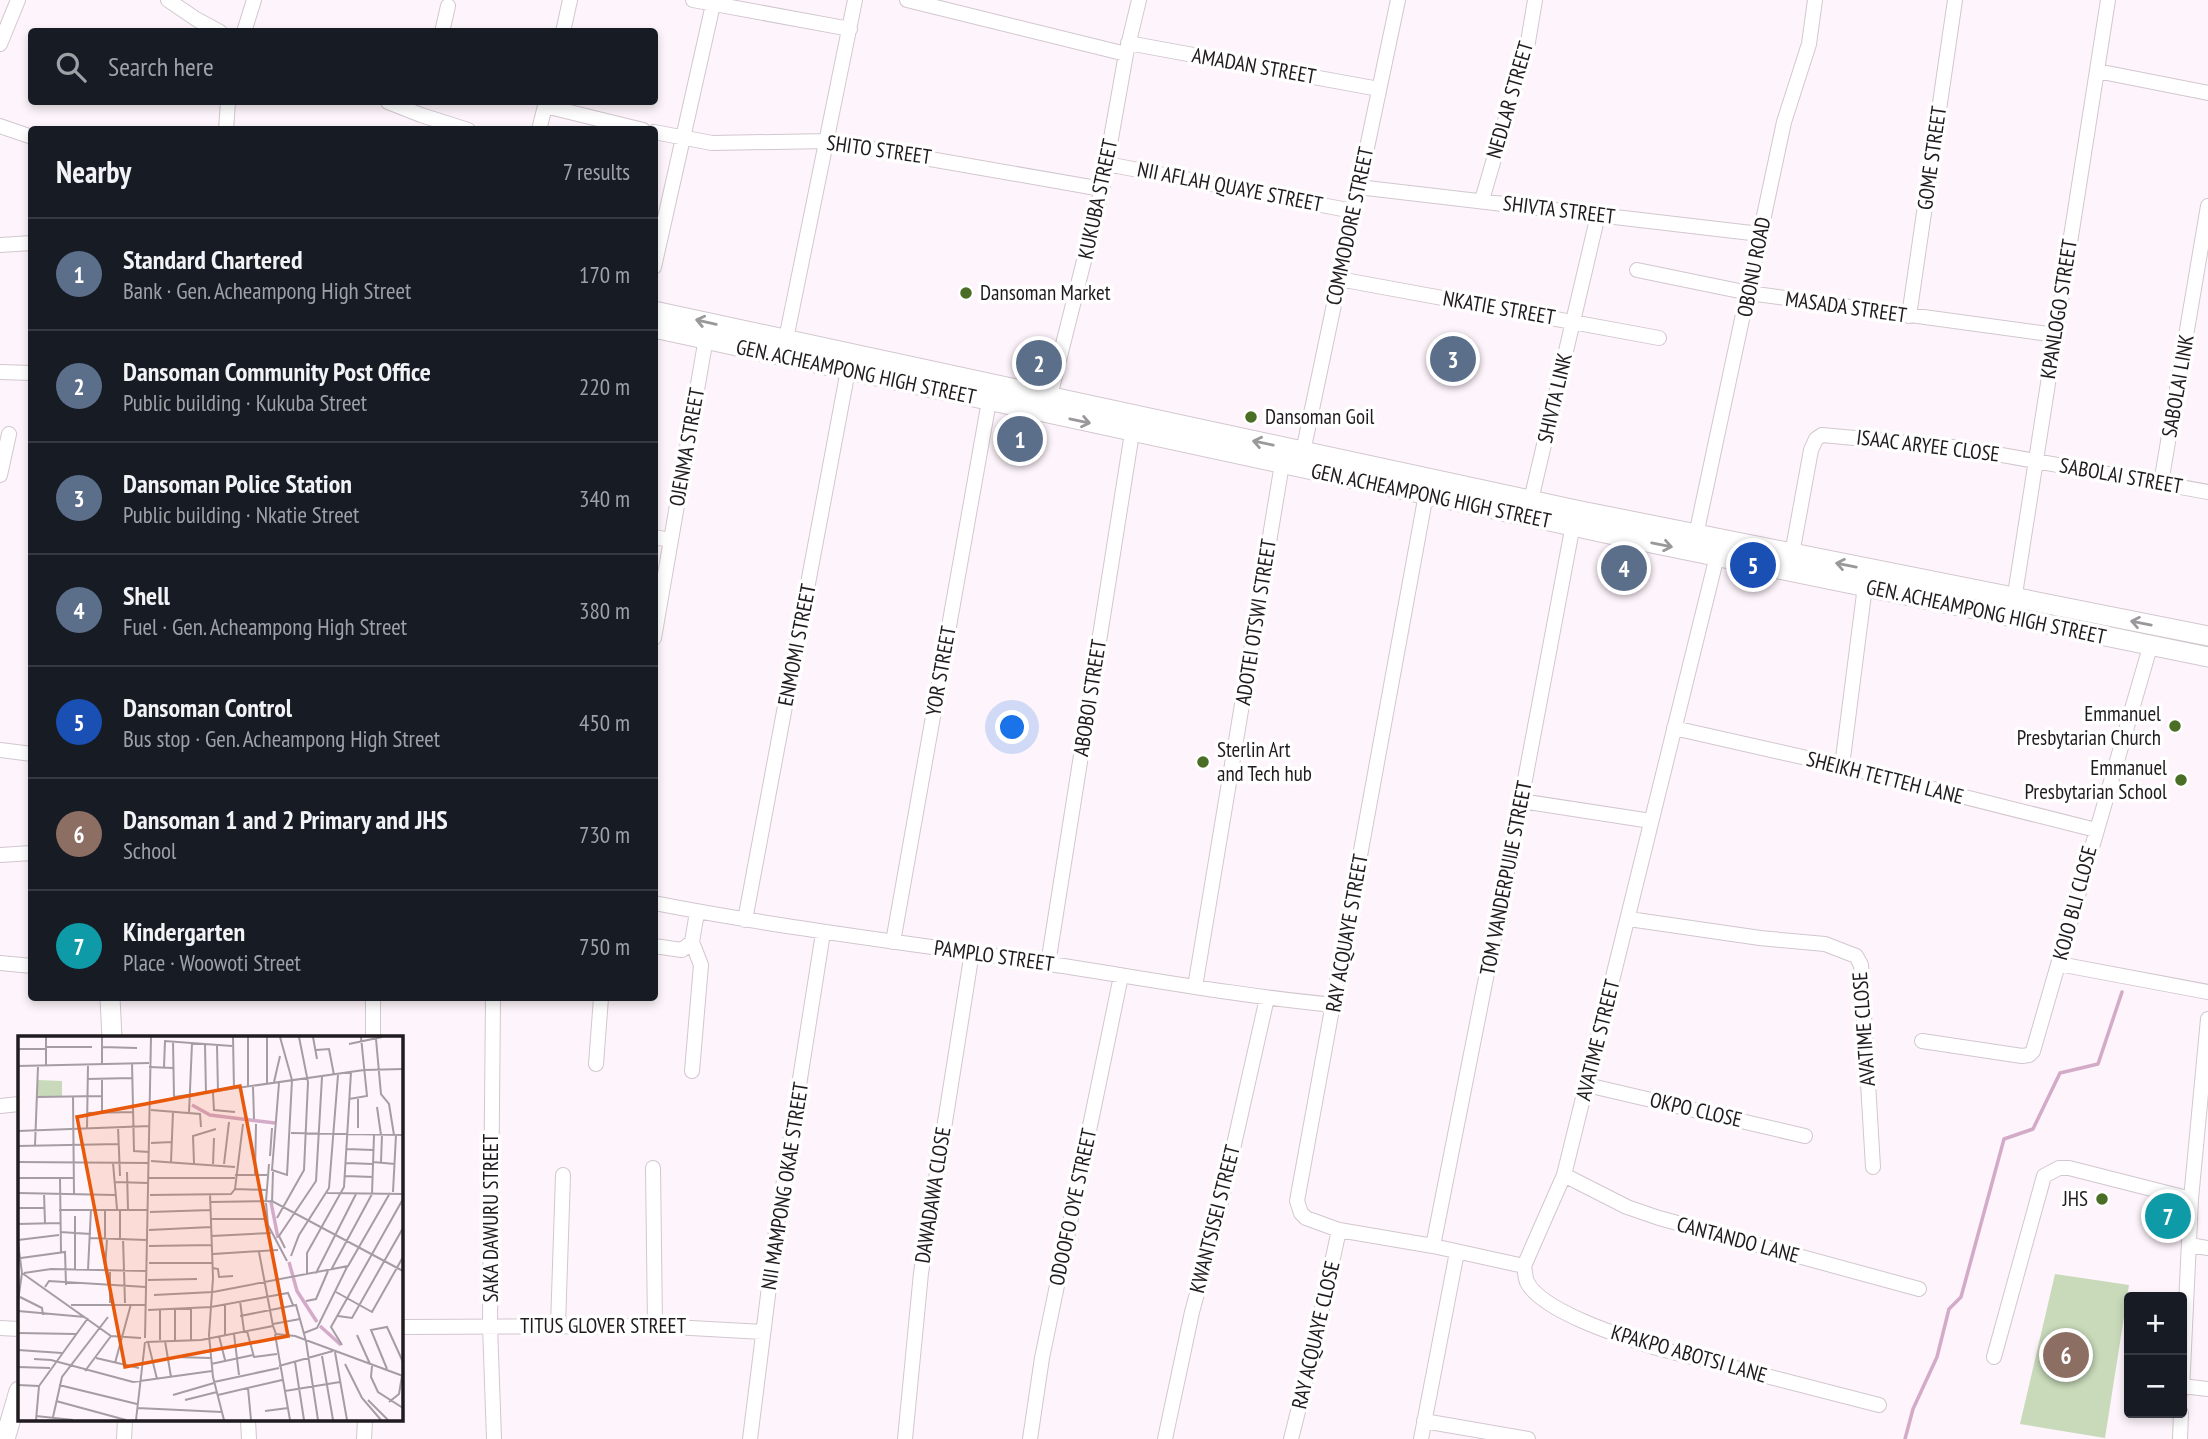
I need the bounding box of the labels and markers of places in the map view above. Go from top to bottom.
place label: Dansoman Market [980,279,1111,306]
marker: Dansoman Market [958,285,974,301]
pin: 3 [1430,333,1476,385]
pin: 2 [1016,337,1062,389]
place label: Dansoman Goil [1265,403,1375,430]
marker: Dansoman Goil [1243,409,1259,425]
pin: 1 [997,413,1043,465]
pin: 5 [1730,539,1776,591]
pin: 4 [1601,542,1647,594]
place label: Emmanuel Presbytarian Church [2017,700,2161,751]
marker: Emmanuel Presbytarian Church [2167,718,2183,734]
place label: Sterlin Art and Tech hub [1217,736,1312,787]
marker: Sterlin Art and Tech hub [1195,754,1211,770]
place label: Emmanuel Presbytarian School [2024,754,2167,805]
marker: Emmanuel Presbytarian School [2173,772,2189,788]
place label: JHS [2062,1185,2088,1212]
pin: 7 [2145,1190,2191,1242]
marker: JHS [2094,1191,2110,1207]
pin: 6 [2043,1329,2089,1381]

